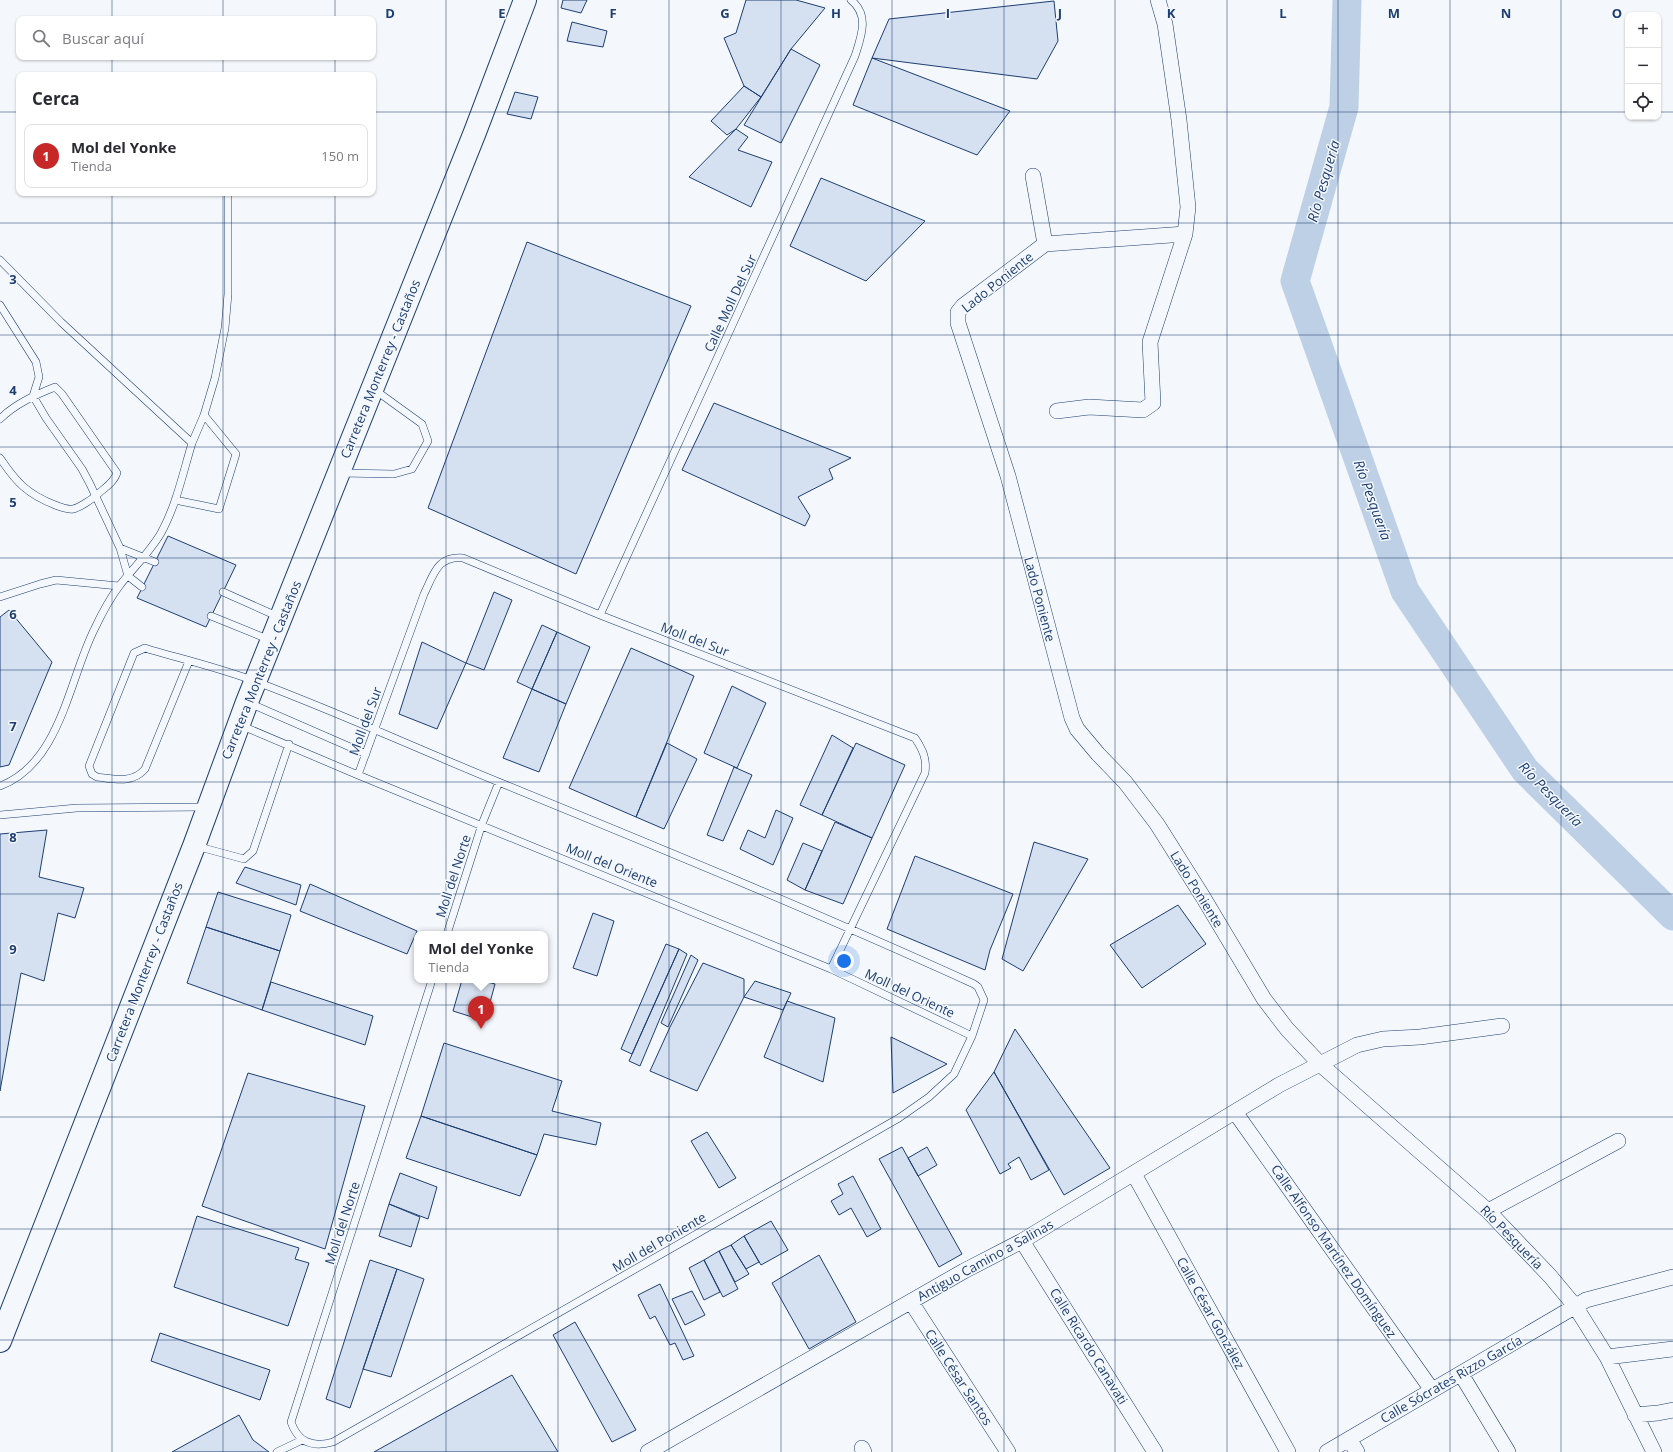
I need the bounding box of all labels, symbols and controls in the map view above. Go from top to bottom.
text: D [385,4,395,22]
text: E [498,4,506,22]
text: F [609,4,617,22]
text: G [720,4,730,22]
text: H [831,4,841,22]
text: I [946,4,950,22]
text: J [1057,4,1062,22]
text: K [1167,4,1176,22]
text: L [1279,4,1287,22]
text: M [1388,4,1400,22]
text: N [1501,4,1511,22]
text: O [1612,4,1622,22]
map controls [1625,12,1661,120]
button: + [1625,12,1661,48]
search box [16,16,376,60]
icon: search [30,27,52,49]
text: Buscar aquí [62,28,144,48]
button: − [1625,48,1661,84]
button: locate [1625,84,1661,120]
text: Cerca [32,87,80,110]
text: Mol del Yonke [71,137,176,157]
water label: Río Pesquería [1302,138,1344,224]
text: 1 [42,147,50,165]
text: 150 m [321,147,359,165]
text: Tienda [71,157,112,175]
street label: Lado Poniente [957,248,1037,316]
street label: Calle Moll Del Sur [699,251,761,355]
text: 3 [9,270,17,288]
street label: Carretera Monterrey - Castaños [336,277,424,461]
text: 4 [9,381,17,399]
water label: Río Pesquería [1350,457,1396,543]
text: 5 [9,493,17,511]
street label: Lado Poniente [1020,555,1060,643]
street label: Carretera Monterrey - Castaños [217,578,305,762]
text: 6 [9,605,17,623]
street label: Moll del Sur [658,618,732,661]
street label: Moll del Sur [344,684,386,758]
text: 7 [9,717,17,735]
water label: Río Pesquería [1515,757,1587,831]
text: 8 [9,828,17,846]
street label: Moll del Norte [431,832,475,920]
street label: Moll del Oriente [564,838,660,892]
street label: Lado Poniente [1166,847,1228,931]
street label: Carretera Monterrey - Castaños [101,879,187,1065]
popup [414,931,548,983]
text: Mol del Yonke [428,938,534,958]
text: 9 [9,940,17,958]
your location [834,951,854,971]
text: Tienda [428,958,469,976]
street label: Moll del Oriente [862,964,958,1022]
pin: 1 [468,996,494,1029]
street label: Calle Alfonso Martínez Domínguez [1267,1161,1401,1341]
street label: Moll del Norte [320,1179,364,1267]
street label: Río Pesquería [1477,1201,1547,1273]
street label: Moll del Poniente [609,1208,709,1276]
street label: Antiguo Camino a Salinas [914,1215,1056,1305]
street label: Calle César González [1173,1254,1249,1372]
street label: Calle Ricardo Canavati [1046,1284,1132,1408]
street label: Calle César Santos [921,1325,997,1429]
street label: Calle Sócrates Rizzo García [1377,1331,1525,1427]

